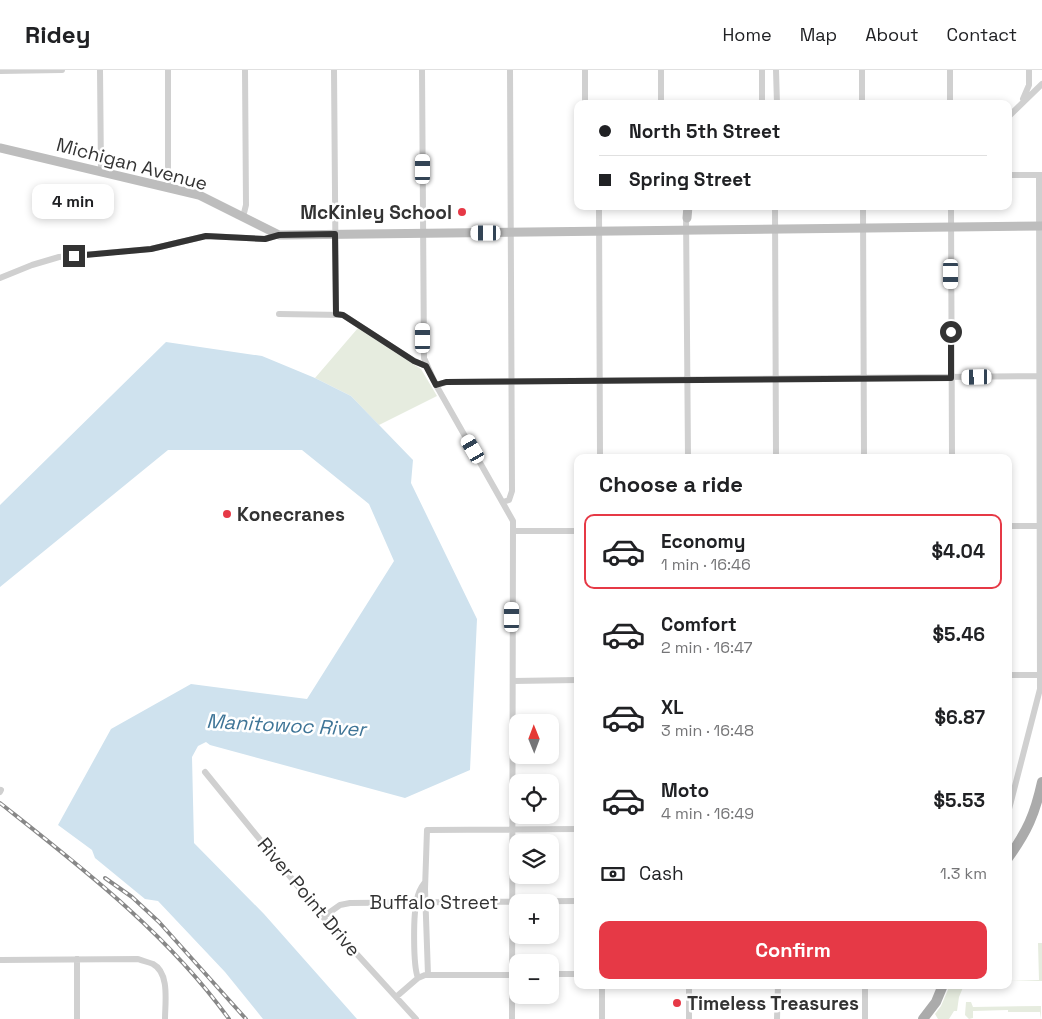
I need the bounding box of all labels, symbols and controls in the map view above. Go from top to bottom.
text: Ridey [25,19,91,50]
text: Home [723,23,772,46]
text: Map [800,23,837,46]
text: About [865,23,919,46]
text: Contact [947,23,1017,46]
text: North 5th Street [629,119,780,144]
street label: Michigan Avenue [54,132,210,196]
car [415,154,430,184]
text: Spring Street [629,167,752,192]
callout: 4 min [33,184,115,218]
text: 4 min [52,191,94,212]
place label: McKinley School [300,200,452,225]
marker: McKinley School [456,206,468,218]
car [471,226,501,241]
route end [63,245,85,267]
car [943,259,958,289]
route start [940,321,962,343]
car [415,323,430,353]
car [961,369,992,385]
car [459,432,486,466]
text: Choose a ride [599,470,743,498]
place label: Konecranes [237,502,345,527]
marker: Konecranes [221,508,233,520]
icon: car [601,529,646,574]
text: Economy [661,529,745,554]
text: $4.04 [932,539,985,564]
text: 1 min · 16:46 [661,554,751,575]
car [504,602,519,632]
icon: car [601,612,646,657]
text: Comfort [661,612,737,637]
text: $5.46 [933,622,985,647]
text: 2 min · 16:47 [661,637,753,658]
icon: car [601,695,646,740]
text: XL [661,695,684,720]
text: $6.87 [934,705,985,730]
water label: Manitowoc River [206,708,369,742]
north arrow [509,714,559,764]
map controls [509,714,559,1004]
text: 3 min · 16:48 [661,720,754,741]
button: locate [509,774,559,824]
icon: car [601,778,646,823]
text: Moto [661,778,709,803]
text: $5.53 [933,788,985,813]
text: 4 min · 16:49 [661,803,754,824]
street label: River Point Drive [252,832,366,962]
button: layers [509,834,559,884]
icon: cash [599,860,627,888]
text: Cash [639,861,684,886]
text: 1.3 km [940,863,987,884]
street label: Buffalo Street [370,890,498,915]
button: + [509,894,559,944]
button: Confirm [599,921,987,979]
button: − [509,954,559,1004]
place label: Timeless Treasures [687,991,859,1016]
marker: Timeless Treasures [671,997,683,1009]

